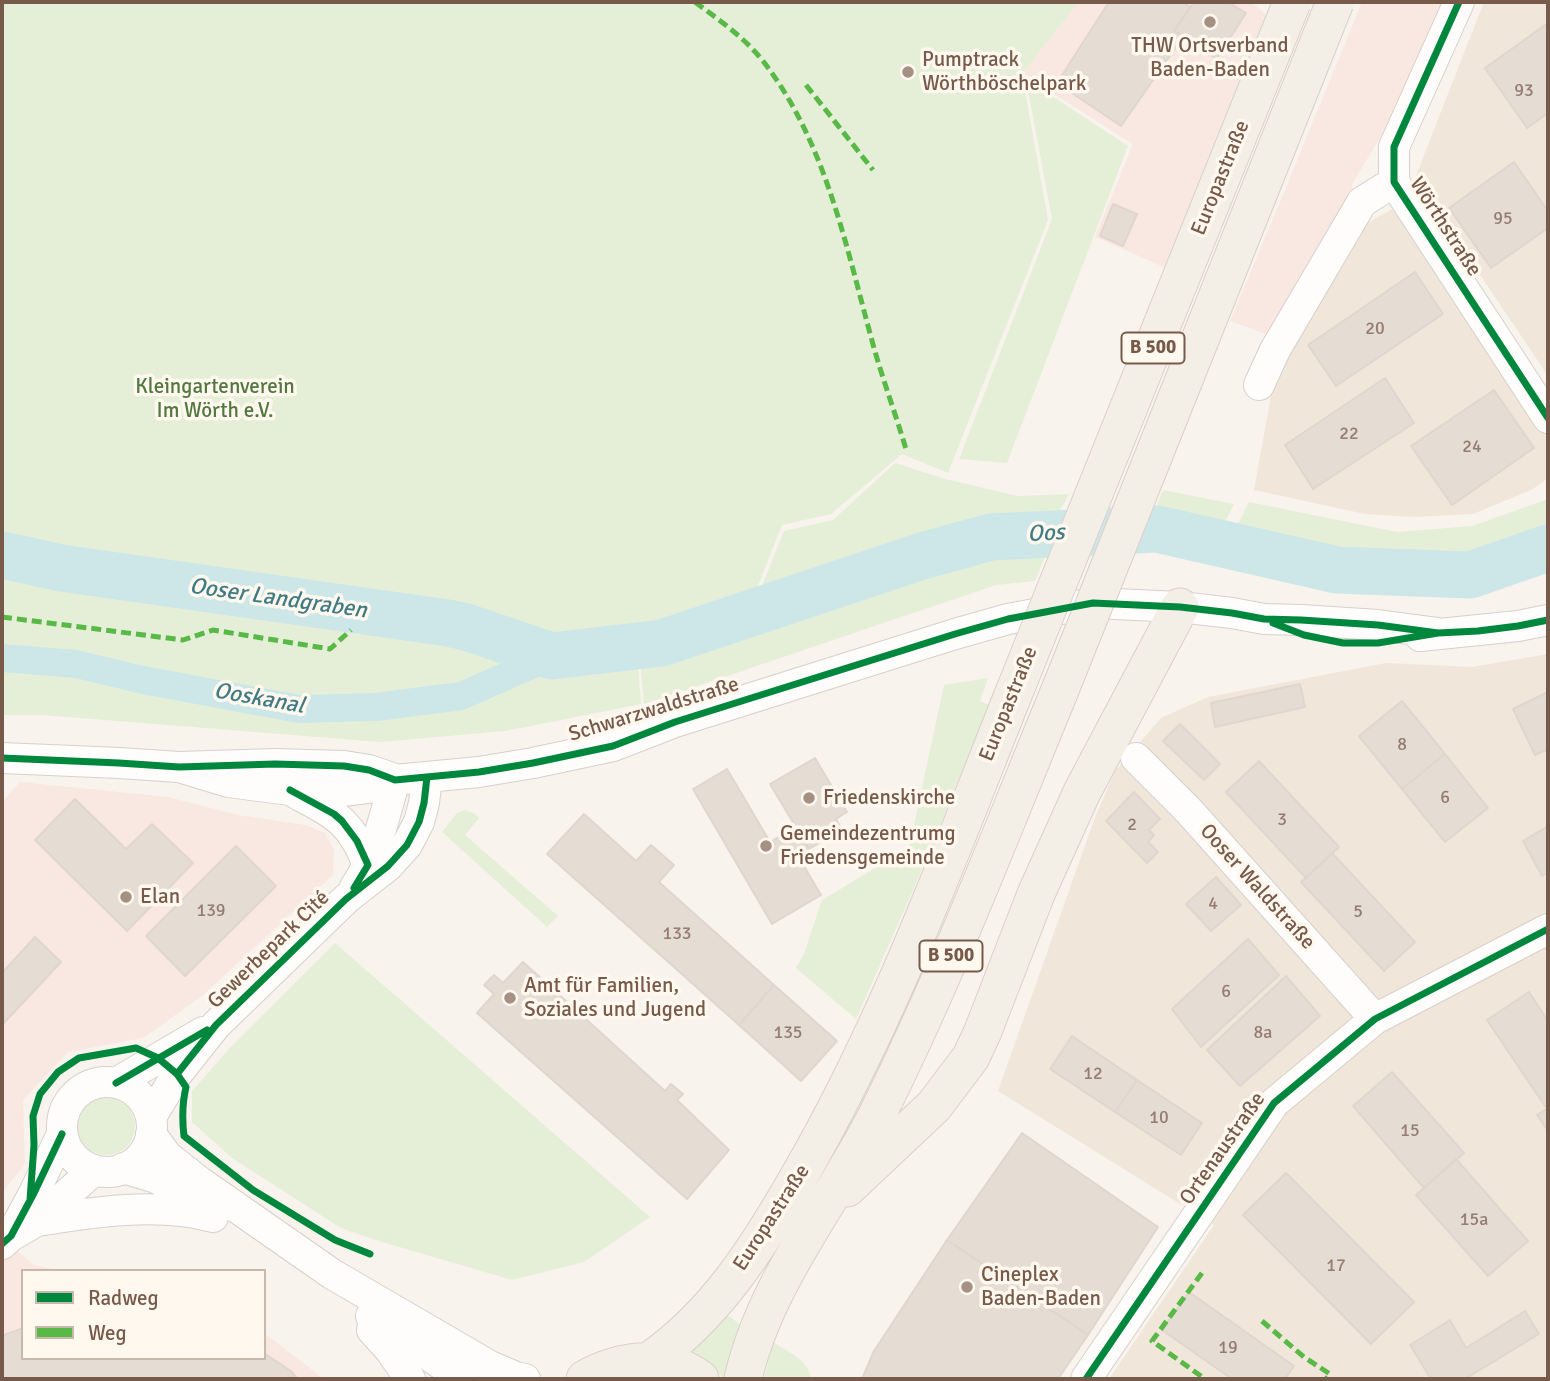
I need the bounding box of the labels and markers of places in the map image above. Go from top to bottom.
marker: THW Ortsverband Baden-Baden [1202,14,1218,30]
place label: THW Ortsverband Baden-Baden [1131,33,1289,83]
place label: Pumptrack Wörthböschelpark [922,47,1086,97]
marker: Pumptrack Wörthböschelpark [900,64,916,80]
place label: Friedenskirche [823,785,955,811]
marker: Friedenskirche [801,790,817,806]
place label: Gemeindezentrumg Friedensgemeinde [780,821,955,871]
marker: Gemeindezentrumg Friedensgemeinde [758,838,774,854]
place label: Elan [140,884,180,910]
marker: Elan [118,889,134,905]
place label: Amt für Familien, Soziales und Jugend [524,973,706,1023]
marker: Amt für Familien, Soziales und Jugend [502,990,518,1006]
place label: Cineplex Baden-Baden [981,1262,1101,1312]
marker: Cineplex Baden-Baden [959,1279,975,1295]

